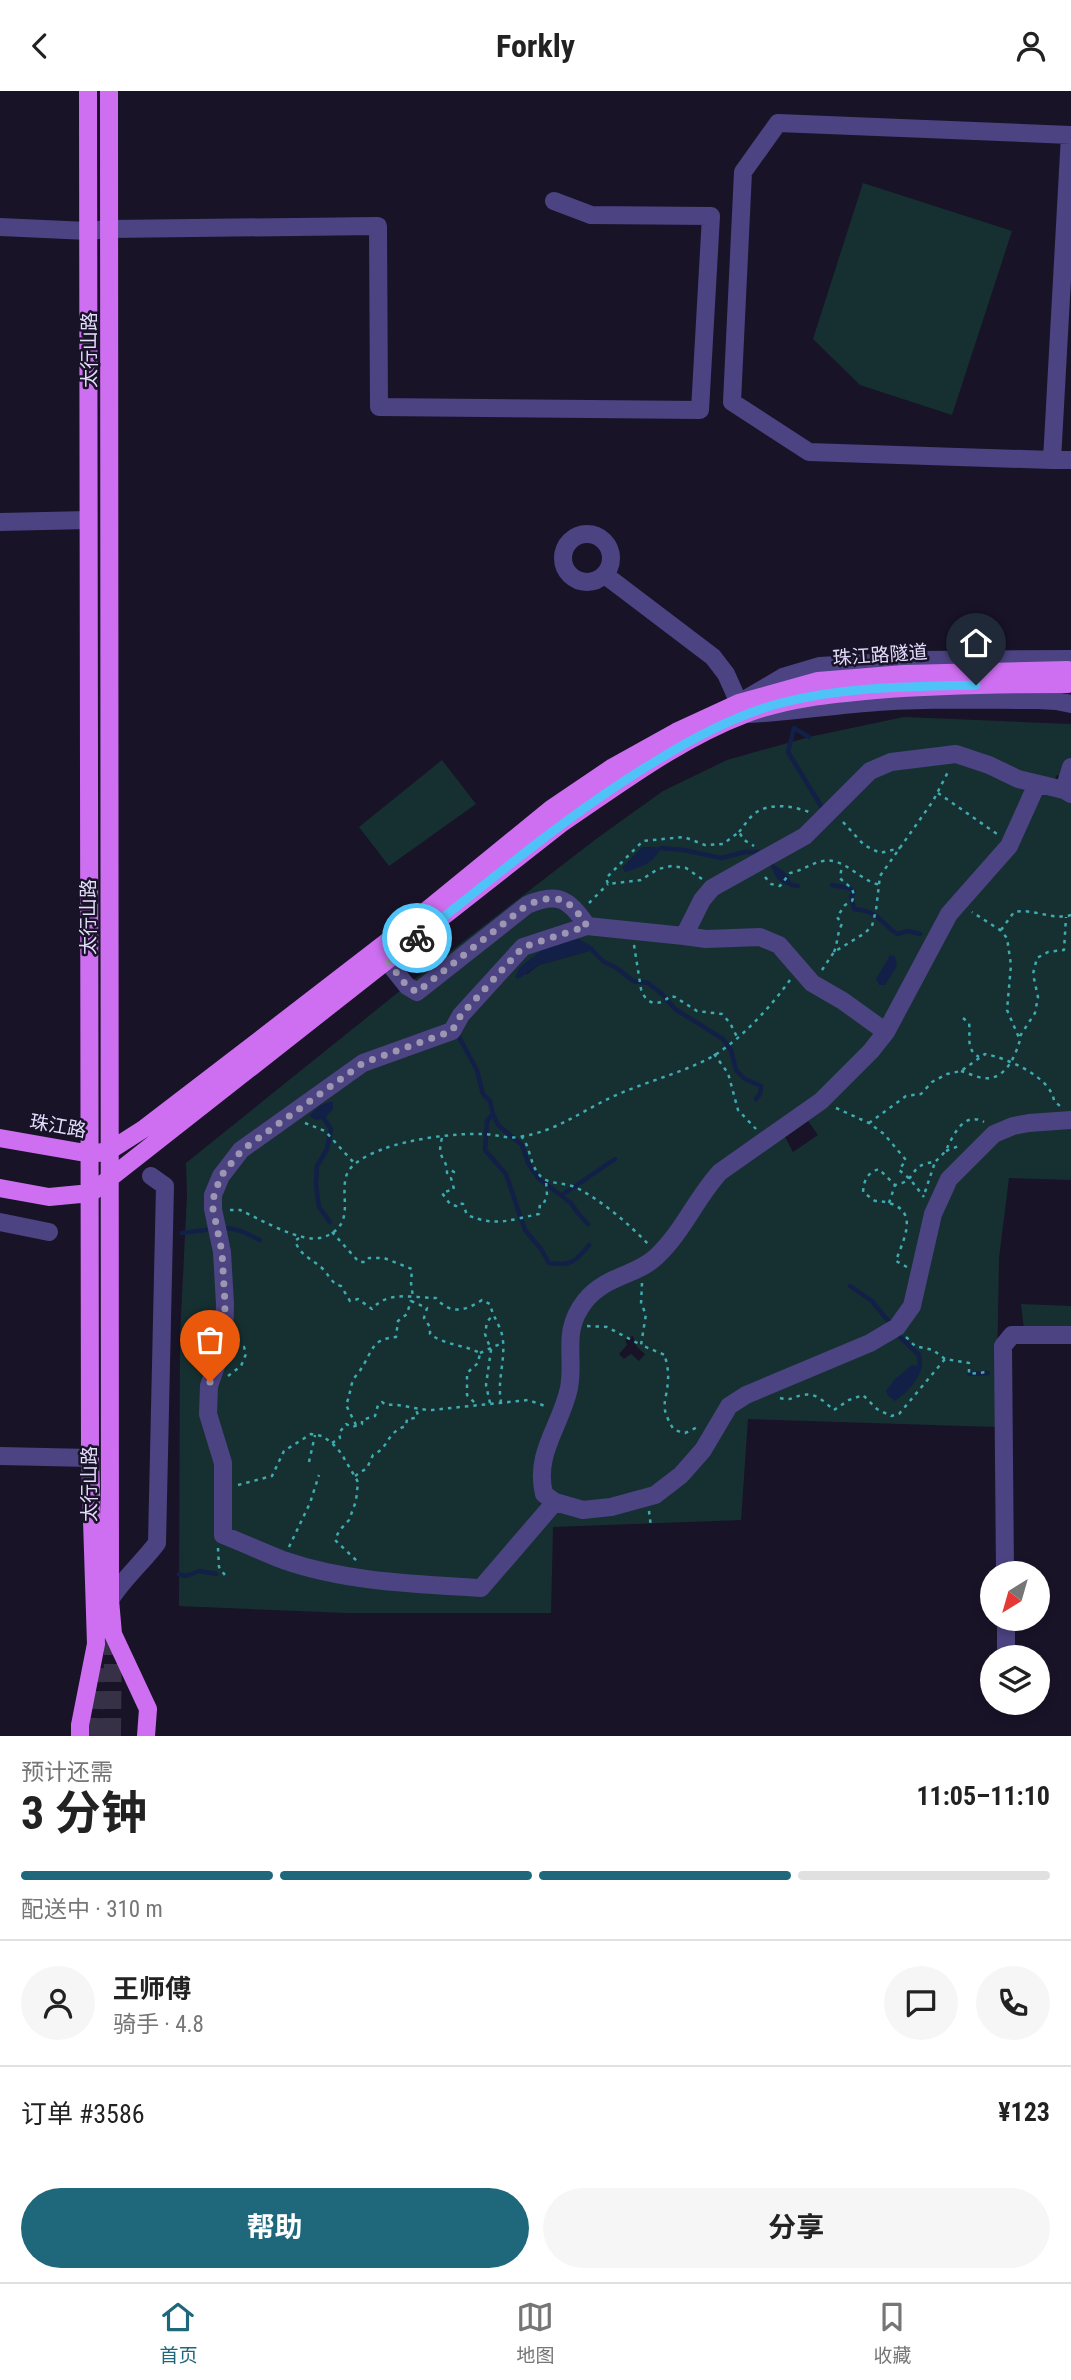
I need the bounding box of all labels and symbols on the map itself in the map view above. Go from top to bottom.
street label: 太行山路 [78,312,101,388]
pin [946,613,1006,685]
street label: 珠江路隧道 [832,640,928,670]
street label: 太行山路 [77,879,100,955]
courier [382,903,452,973]
street label: 珠江路 [28,1110,88,1142]
pin [180,1310,240,1382]
street label: 太行山路 [78,1446,101,1522]
north arrow [980,1561,1050,1631]

